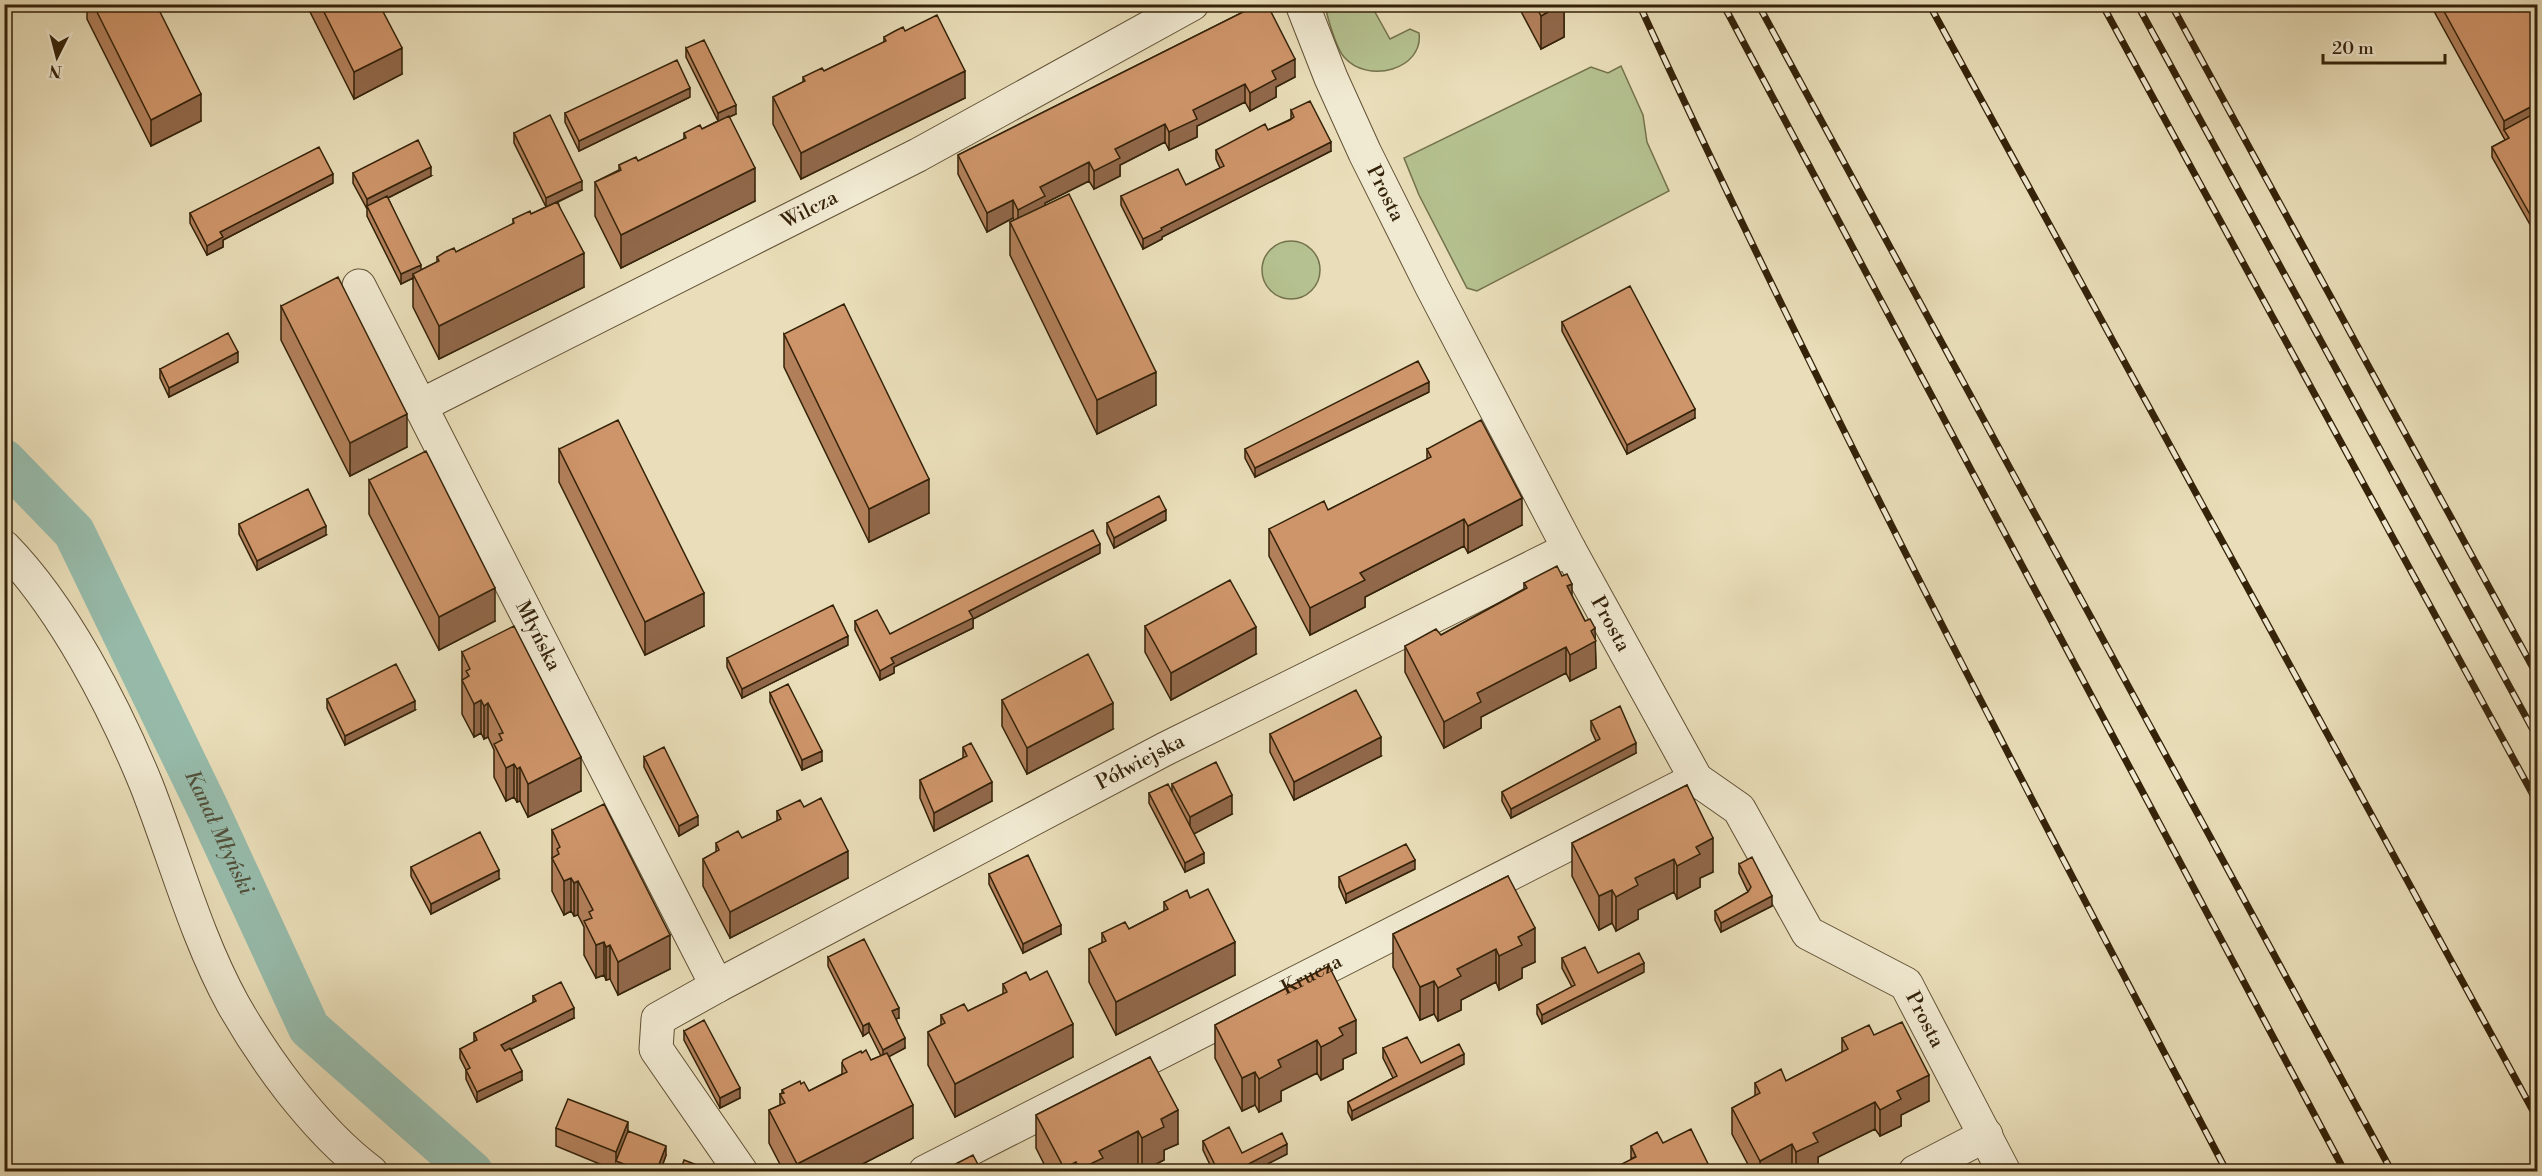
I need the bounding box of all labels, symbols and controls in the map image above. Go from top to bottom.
north arrow [27,27,87,87]
scale bar [2323,27,2444,65]
text: 20 m [2332,37,2374,60]
text: N [48,60,63,82]
street label: Prosta [1361,161,1410,227]
street label: Wilcza [776,185,843,235]
street label: Prosta [1585,592,1636,657]
street label: Młyńska [510,597,567,676]
street label: Półwiejska [1092,728,1189,796]
water label: Kanał Młyński [178,766,259,900]
street label: Krucza [1277,949,1347,1001]
street label: Prosta [1900,987,1950,1053]

